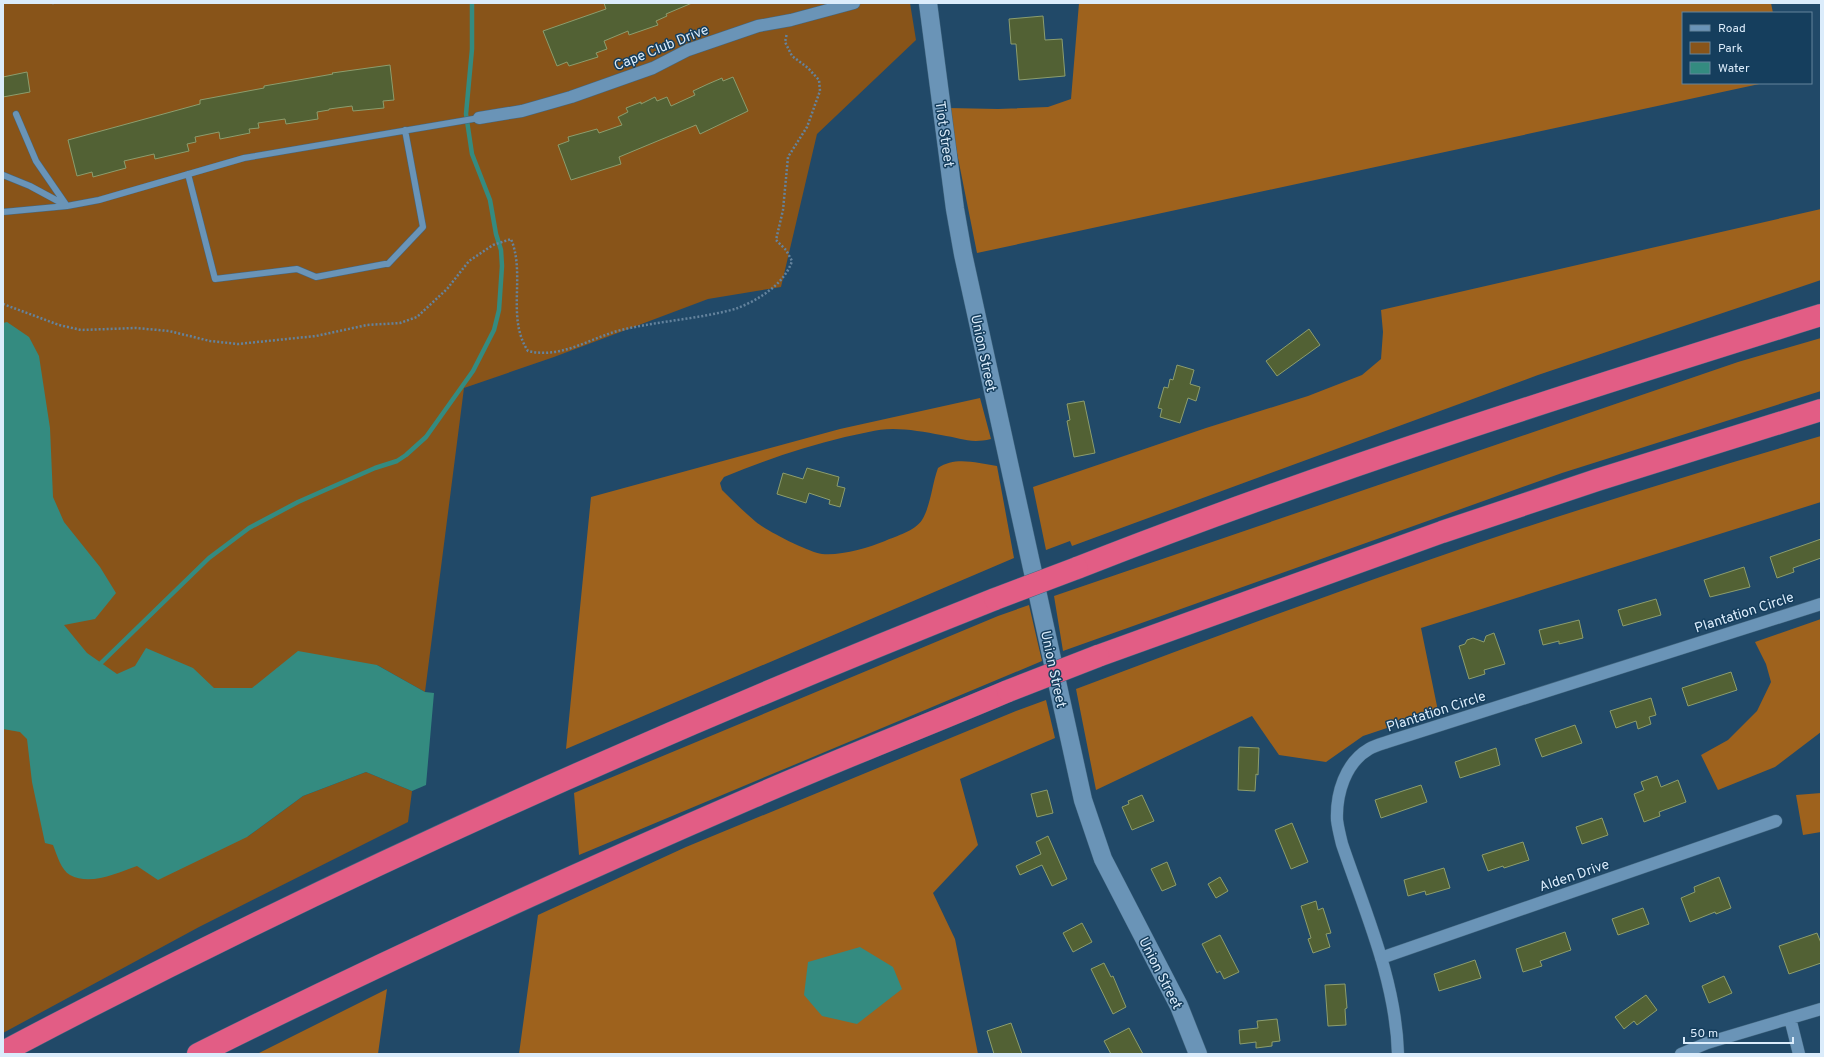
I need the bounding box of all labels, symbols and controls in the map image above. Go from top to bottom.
legend [1682,12,1812,84]
text: Road [1718,21,1746,37]
street label: Cape Club Drive [612,22,711,75]
text: Park [1718,41,1743,57]
text: Water [1718,61,1750,77]
street label: Tiot Street [930,100,957,168]
street label: Union Street [966,313,999,393]
street label: Plantation Circle [1693,589,1796,637]
street label: Union Street [1036,629,1069,709]
street label: Plantation Circle [1385,688,1488,736]
street label: Alden Drive [1537,856,1612,896]
street label: Union Street [1134,935,1185,1013]
scale bar [1684,1019,1793,1045]
text: 50 m [1690,1026,1718,1042]

